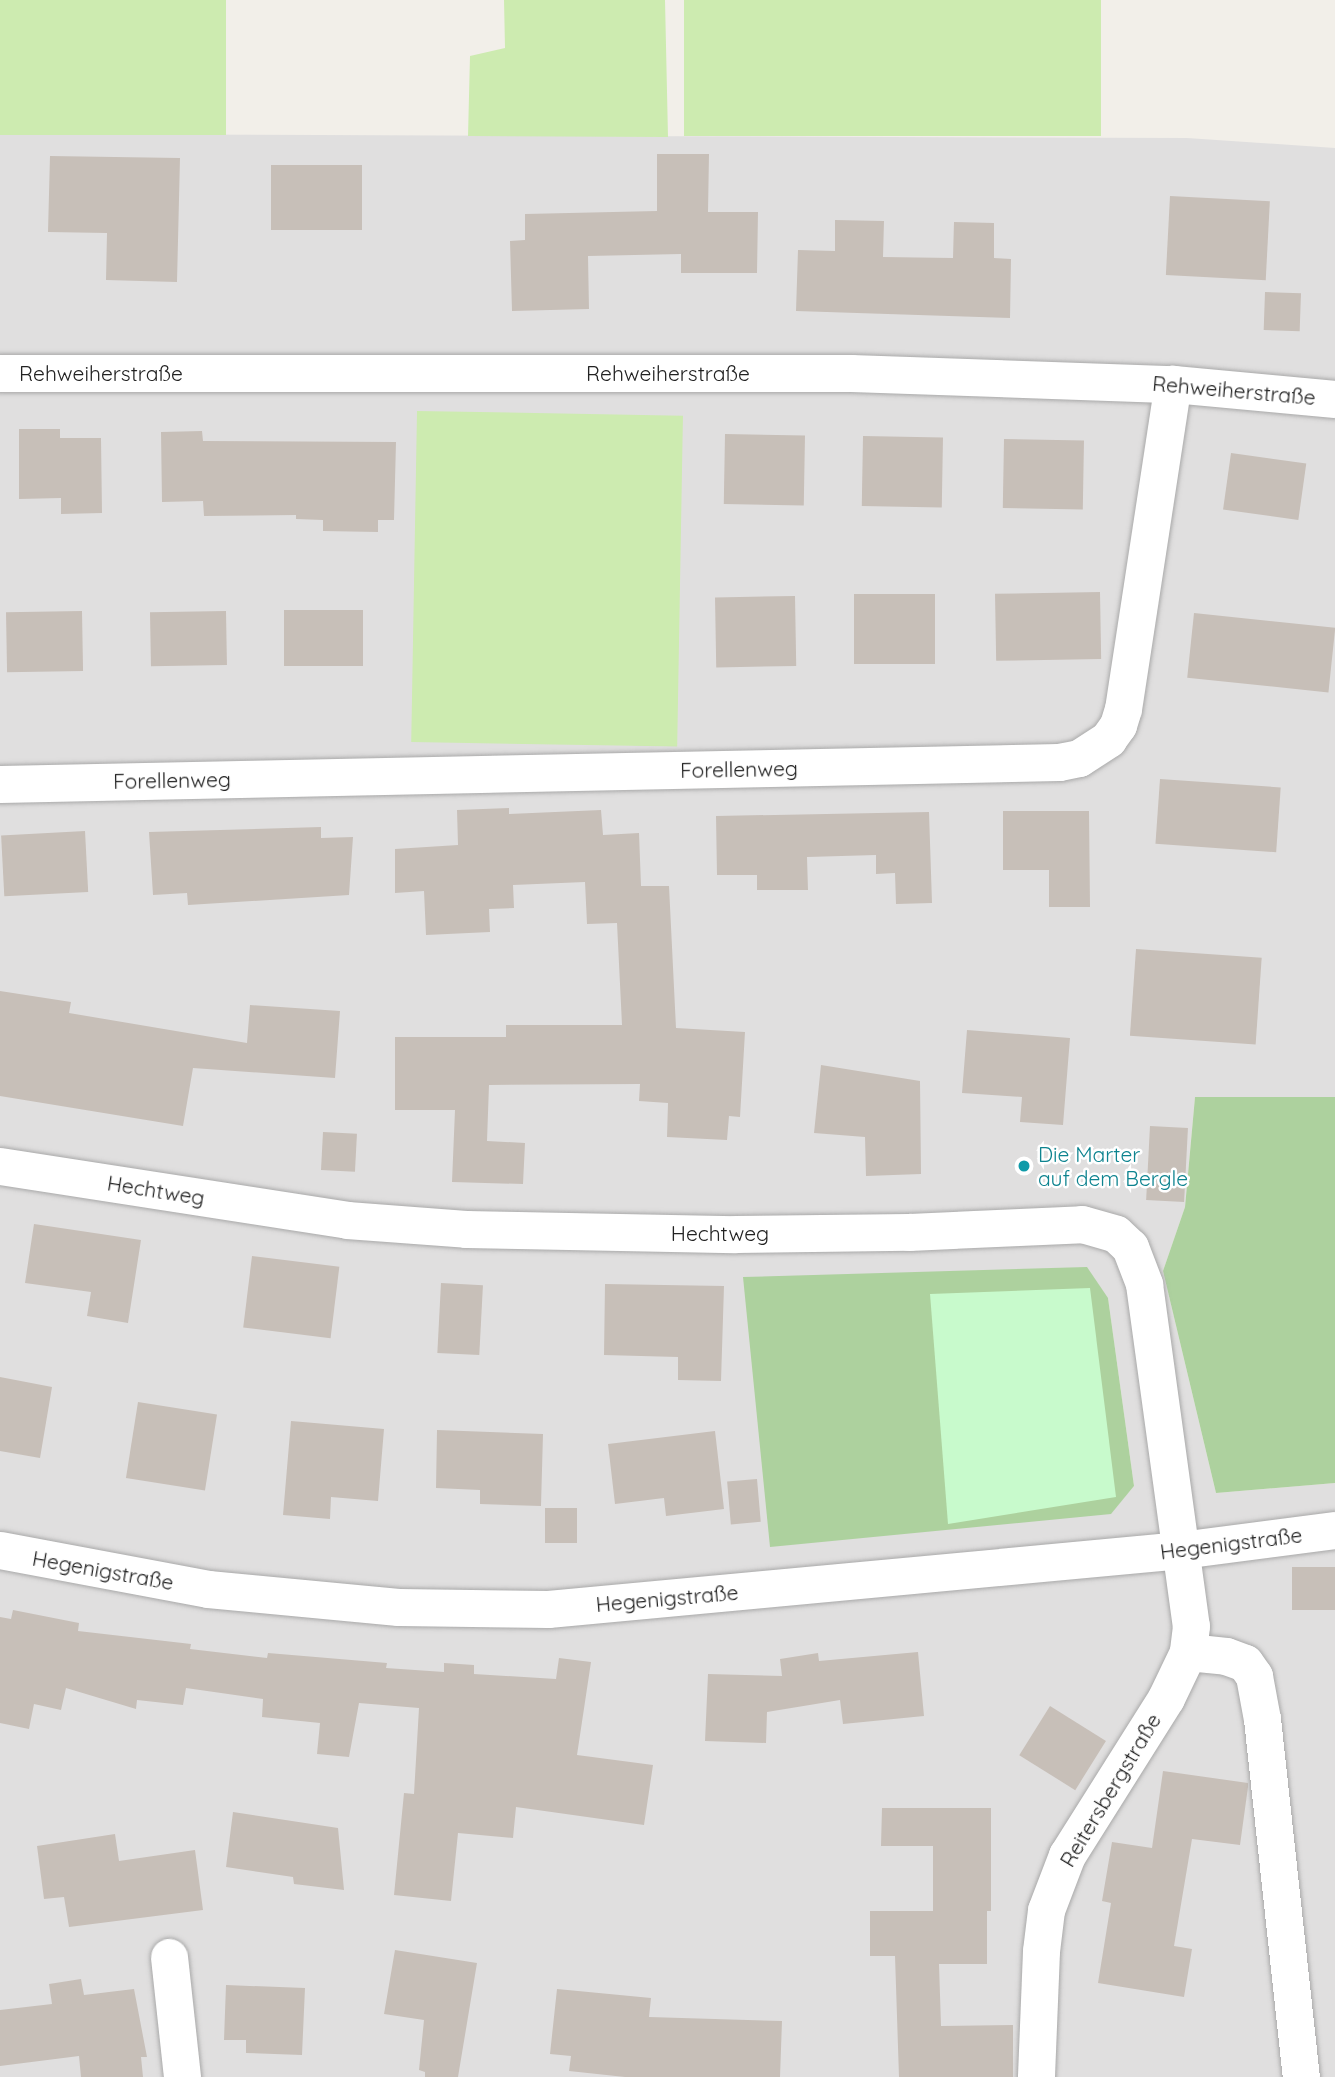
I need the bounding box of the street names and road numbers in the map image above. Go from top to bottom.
street label: Rehweiherstraße [19,360,183,386]
street label: Rehweiherstraße [586,360,750,386]
street label: Rehweiherstraße [1151,370,1317,410]
street label: Forellenweg [680,755,798,783]
street label: Forellenweg [113,766,231,794]
street label: Hechtweg [105,1170,207,1210]
street label: Hechtweg [671,1220,769,1246]
street label: Hegenigstraße [1158,1522,1304,1564]
street label: Hegenigstraße [30,1545,176,1595]
street label: Hegenigstraße [595,1579,739,1617]
street label: Reitersbergstraße [1054,1709,1166,1871]

